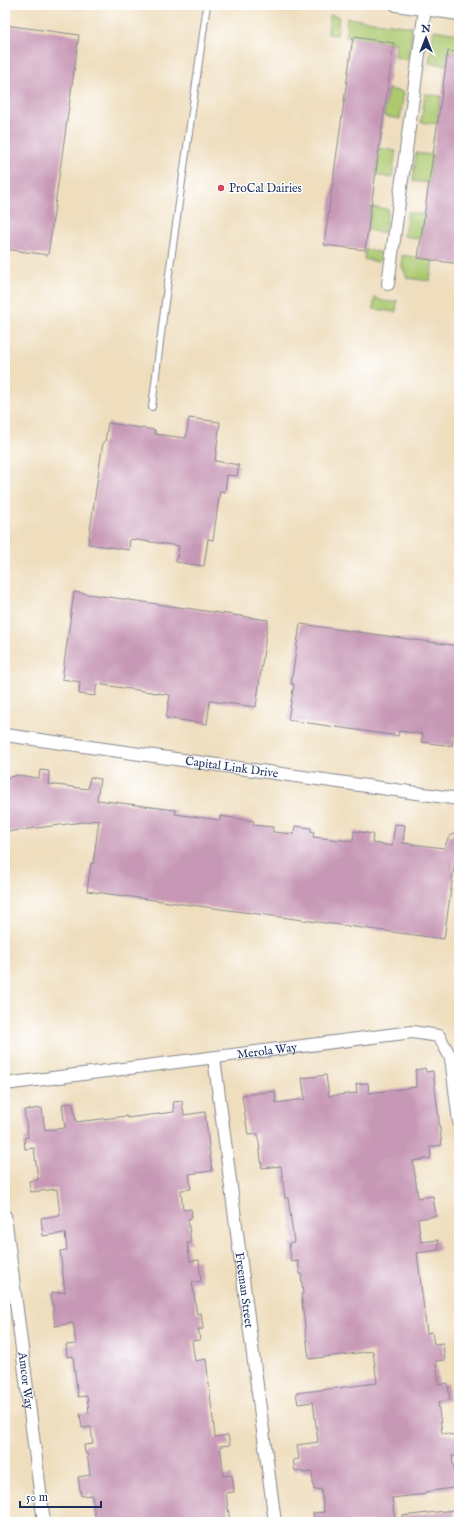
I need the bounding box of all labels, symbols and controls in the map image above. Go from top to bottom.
north arrow [406,18,446,58]
text: N [420,22,431,36]
place label: ProCal Dairies [229,181,302,196]
marker: ProCal Dairies [216,183,226,193]
street label: Capital Link Drive [184,753,280,782]
street label: Merola Way [236,1040,298,1062]
street label: Freeman Street [232,1251,256,1329]
street label: Amcor Way [14,1350,37,1410]
scale bar [20,1483,101,1509]
text: 50 m [26,1490,48,1505]

